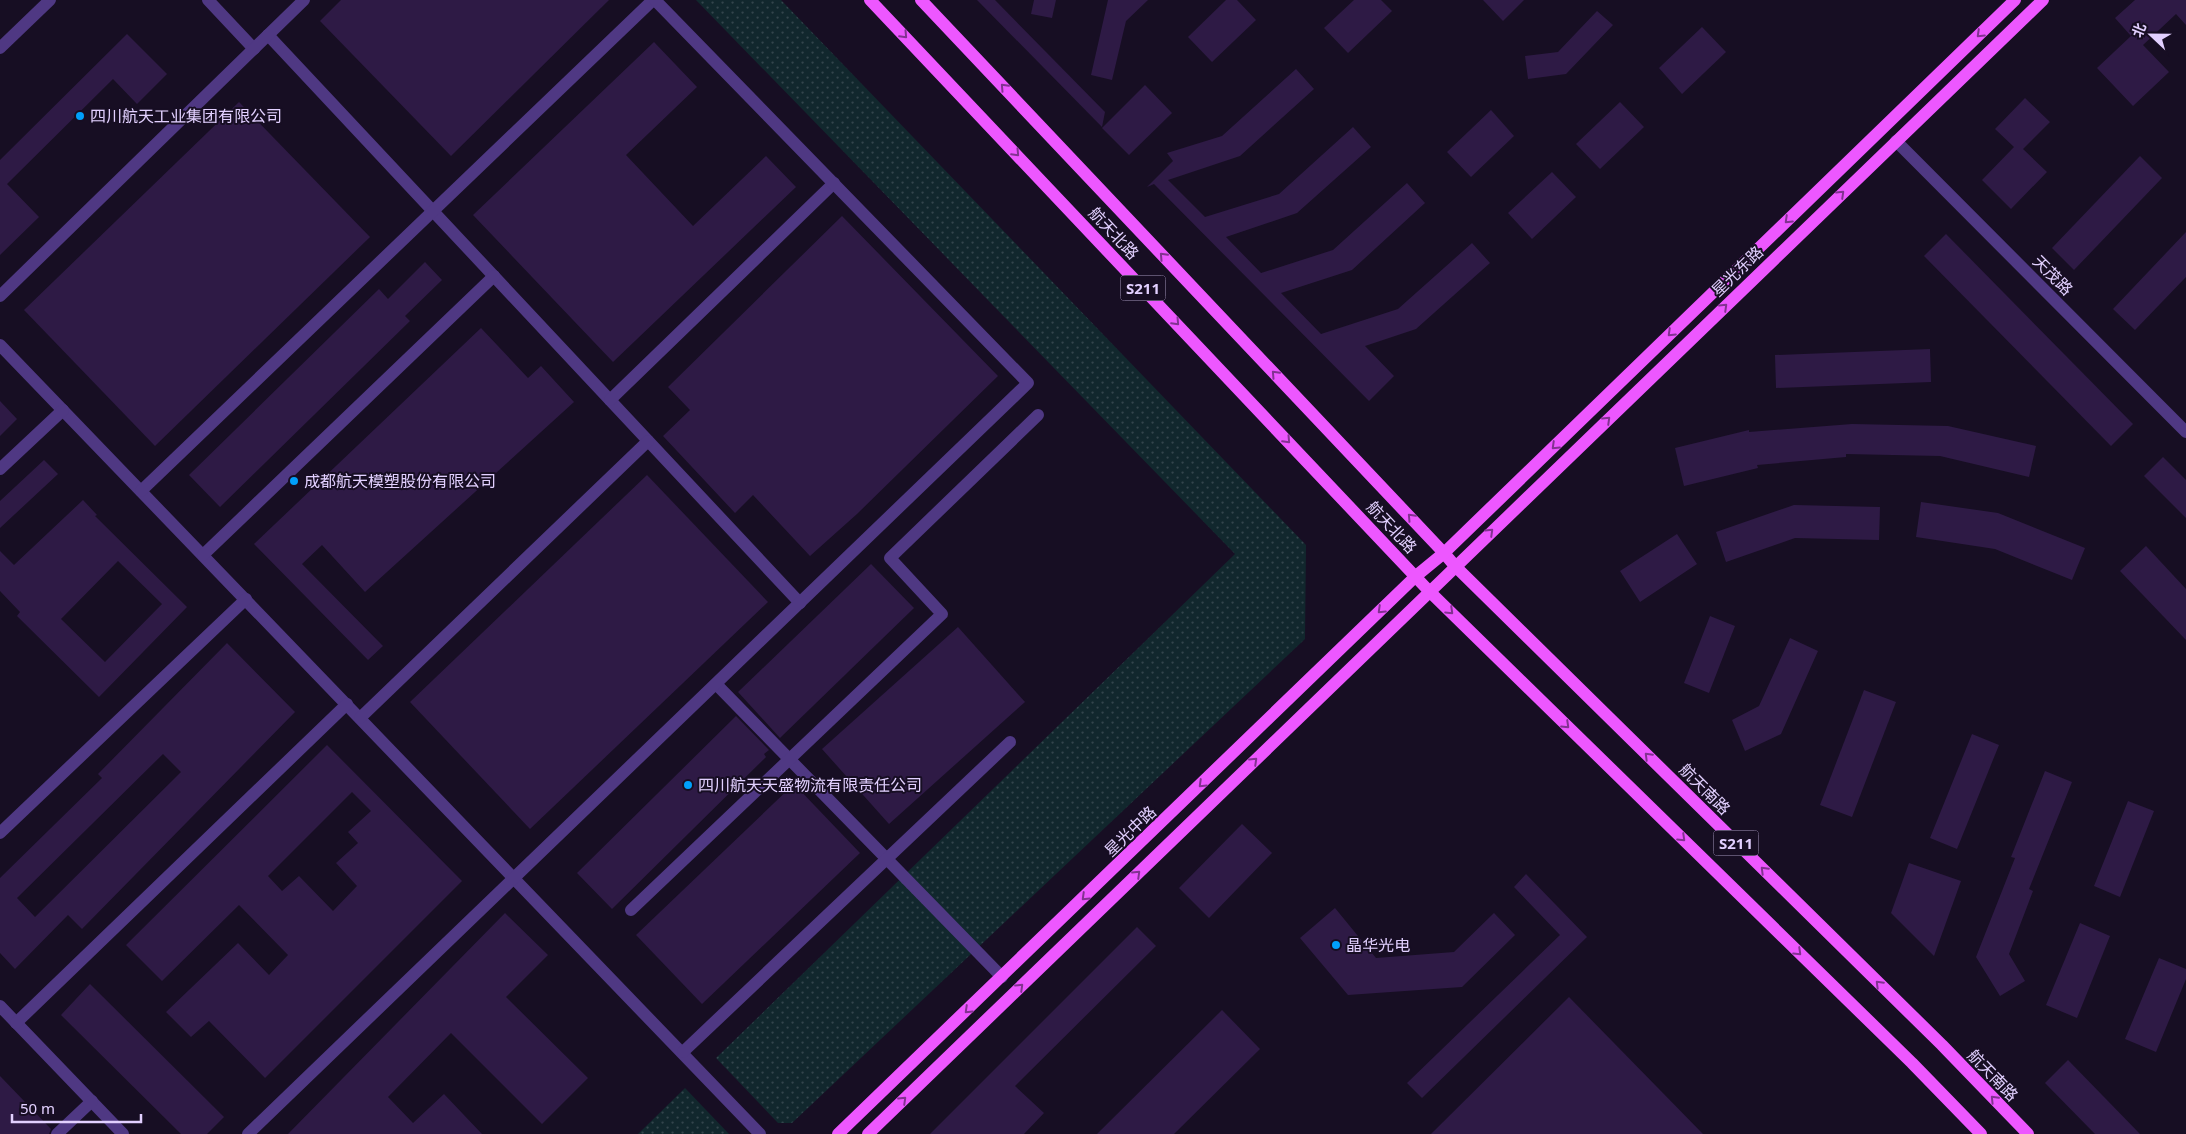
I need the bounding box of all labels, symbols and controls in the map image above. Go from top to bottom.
north arrow [2126,10,2176,60]
text: 北 [2127,20,2150,40]
one-way arrow [1977,28,1986,37]
one-way arrow [898,30,907,39]
one-way arrow [1001,84,1010,93]
place label: 四川航天工业集团有限公司 [90,105,282,127]
marker: 四川航天工业集团有限公司 [74,110,86,122]
one-way arrow [1010,148,1019,157]
one-way arrow [1835,191,1844,200]
street label: 航天北路 [1084,202,1144,264]
one-way arrow [1785,214,1794,223]
street label: 星光东路 [1706,241,1768,301]
street label: 天茂路 [2028,250,2078,300]
one-way arrow [1160,253,1169,262]
road number: S211 [1120,276,1166,300]
one-way arrow [1718,304,1727,313]
one-way arrow [1170,316,1179,325]
one-way arrow [1668,327,1677,336]
one-way arrow [1272,371,1281,380]
one-way arrow [1601,417,1610,426]
one-way arrow [1281,434,1290,443]
one-way arrow [1551,440,1560,449]
place label: 成都航天模塑股份有限公司 [304,470,496,492]
marker: 成都航天模塑股份有限公司 [288,475,300,487]
street label: 航天北路 [1362,496,1422,558]
one-way arrow [1408,514,1417,523]
one-way arrow [1484,529,1493,538]
one-way arrow [1378,604,1387,613]
one-way arrow [1444,605,1453,614]
one-way arrow [1560,719,1569,728]
one-way arrow [1644,753,1653,762]
one-way arrow [1248,758,1257,767]
street label: 航天南路 [1675,759,1735,819]
place label: 四川航天天盛物流有限责任公司 [698,774,922,796]
one-way arrow [1198,778,1207,787]
marker: 四川航天天盛物流有限责任公司 [682,779,694,791]
street label: 星光中路 [1099,801,1161,861]
road number: S211 [1714,830,1758,856]
one-way arrow [1677,833,1686,842]
one-way arrow [1760,867,1769,876]
one-way arrow [1131,871,1140,880]
one-way arrow [1082,891,1091,900]
place label: 晶华光电 [1346,934,1410,956]
marker: 晶华光电 [1330,939,1342,951]
one-way arrow [1793,946,1802,955]
one-way arrow [1876,980,1885,989]
one-way arrow [1014,984,1023,993]
one-way arrow [965,1004,974,1013]
street label: 航天南路 [1963,1044,2023,1106]
scale bar [12,1092,141,1124]
one-way arrow [1991,1096,2000,1105]
one-way arrow [898,1097,907,1106]
text: 50 m [20,1098,55,1118]

